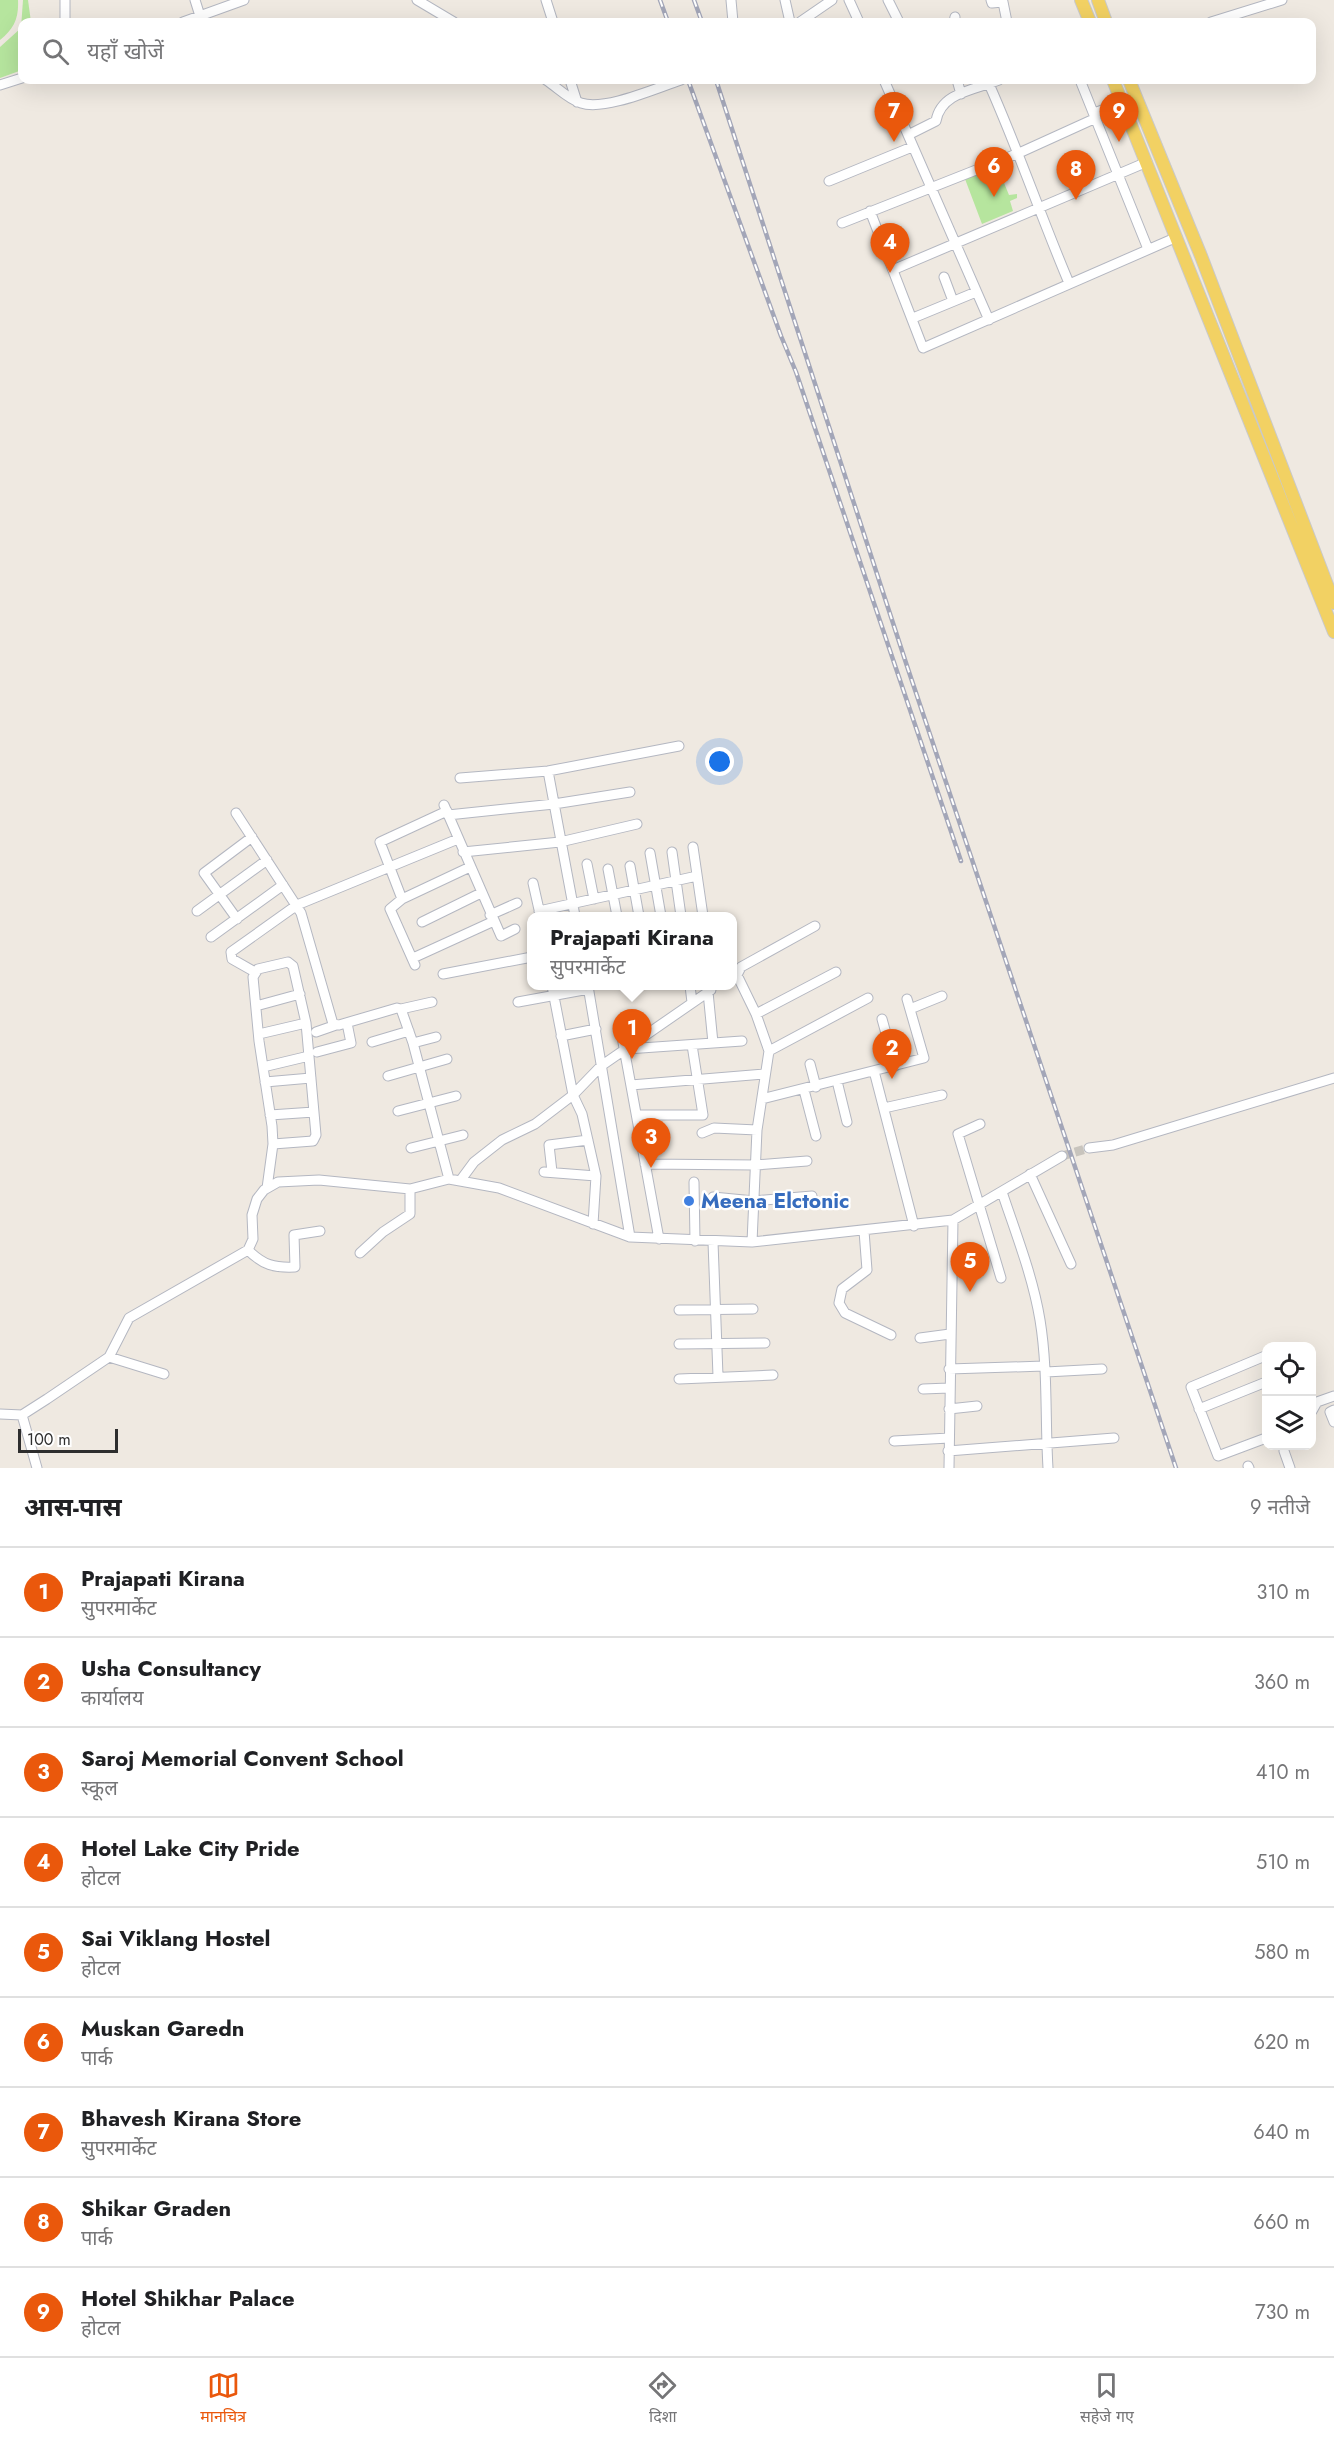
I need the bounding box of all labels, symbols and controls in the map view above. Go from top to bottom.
search box [18,18,1316,84]
icon: search [39,35,72,68]
text: यहाँ खोजें [87,35,164,67]
pin: 7 [874,92,914,142]
pin: 9 [1100,92,1138,142]
pin: 6 [974,148,1014,197]
pin: 8 [1056,150,1096,200]
pin: 4 [870,224,910,273]
your location [705,747,734,776]
popup [527,912,737,990]
text: Prajapati Kirana [550,921,714,953]
text: सुपरमार्केट [550,953,626,982]
pin: 1 [612,1010,652,1059]
pin: 2 [872,1030,912,1079]
pin: 3 [632,1118,670,1168]
place label: Meena Elctonic [701,1186,850,1216]
marker: Meena Elctonic [682,1194,696,1208]
pin: 5 [950,1242,990,1292]
map controls [1262,1342,1316,1450]
button: locate [1262,1342,1316,1396]
button: layers [1262,1396,1316,1450]
scale bar [18,1426,118,1454]
text: 100 m [27,1428,71,1451]
text: आस-पास [24,1488,122,1526]
text: 9 नतीजे [1250,1493,1310,1522]
text: Prajapati Kirana [81,1562,245,1594]
text: 1 [38,1578,49,1607]
text: 310 m [1256,1578,1310,1607]
text: सुपरमार्केट [81,1594,157,1623]
text: Usha Consultancy [81,1652,261,1684]
text: 2 [37,1668,50,1697]
text: 360 m [1254,1668,1310,1697]
text: कार्यालय [81,1684,143,1713]
text: Saroj Memorial Convent School [81,1742,404,1774]
text: 3 [37,1758,50,1787]
text: 410 m [1256,1758,1310,1787]
text: स्कूल [81,1774,118,1803]
text: Hotel Lake City Pride [81,1832,300,1864]
text: 4 [37,1848,50,1877]
text: 510 m [1256,1848,1310,1877]
text: होटल [81,1864,120,1893]
text: Sai Viklang Hostel [81,1922,271,1954]
text: 5 [37,1938,50,1967]
text: 580 m [1254,1938,1310,1967]
text: होटल [81,1954,120,1983]
text: Muskan Garedn [81,2012,244,2044]
text: 6 [37,2028,50,2057]
text: 620 m [1254,2028,1310,2057]
text: पार्क [81,2044,113,2073]
text: Bhavesh Kirana Store [81,2102,301,2134]
text: 7 [37,2118,50,2147]
text: 640 m [1253,2118,1310,2147]
text: सुपरमार्केट [81,2134,157,2163]
text: Shikar Graden [81,2192,231,2224]
text: 8 [37,2208,50,2237]
text: 660 m [1253,2208,1310,2237]
text: पार्क [81,2224,113,2253]
text: Hotel Shikhar Palace [81,2282,295,2314]
text: 9 [37,2298,50,2327]
text: 730 m [1255,2298,1310,2327]
text: होटल [81,2314,120,2343]
tab: मानचित्र [200,2369,246,2429]
tab: दिशा [646,2369,679,2429]
tab: सहेजे गए [1080,2369,1134,2429]

